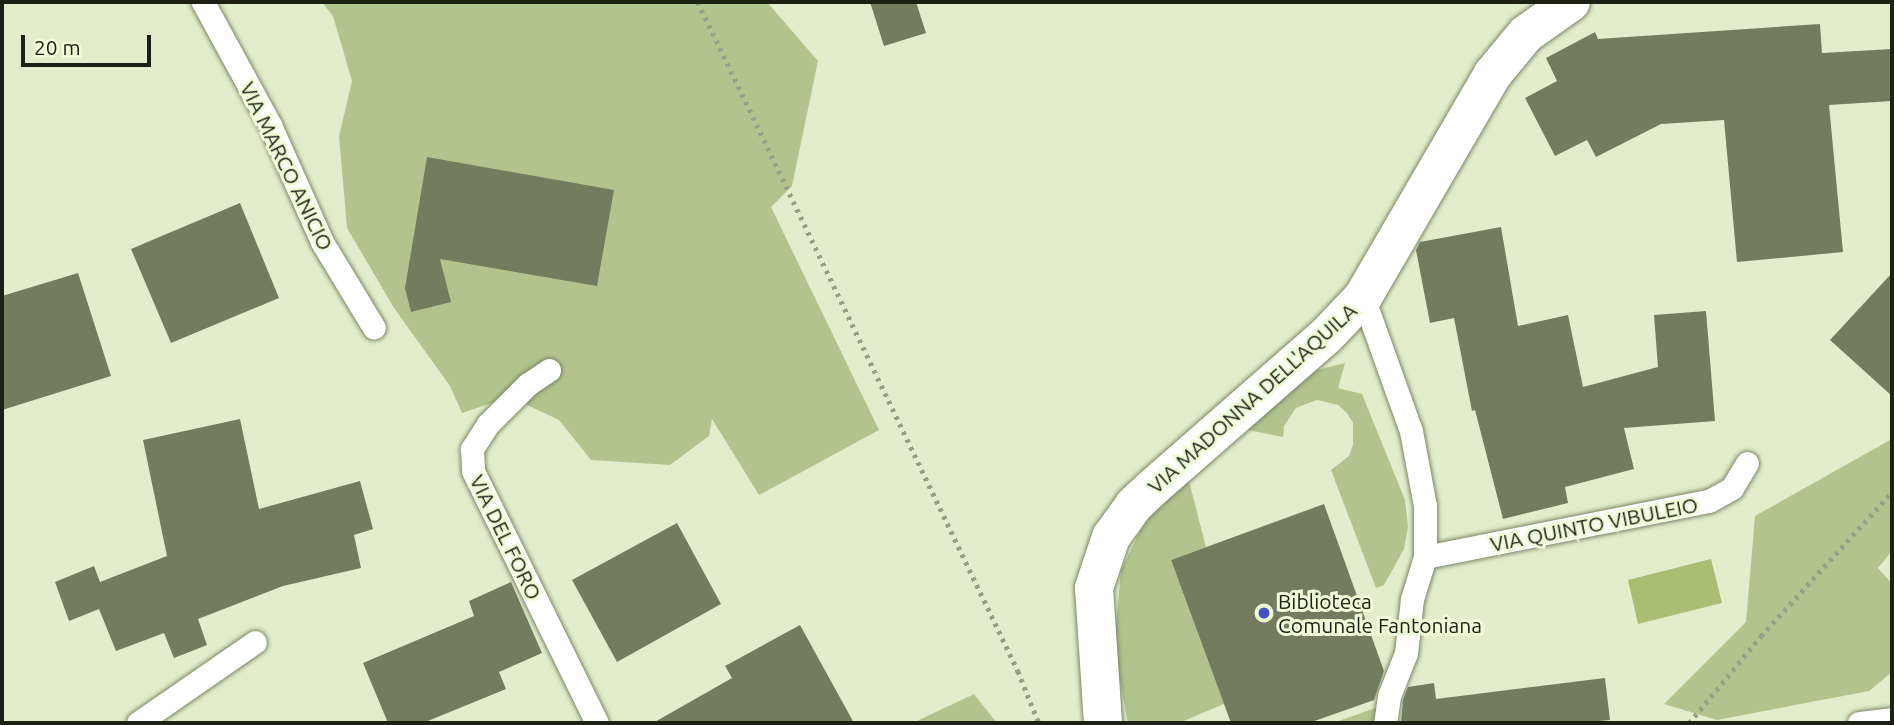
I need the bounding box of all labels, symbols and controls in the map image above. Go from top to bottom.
scale bar [24,21,154,65]
text: 20 m [34,35,81,59]
street label: VIA MARCO ANICIO [235,78,339,254]
street label: VIA MADONNA DELL'AQUILA [1142,298,1362,498]
street label: VIA DEL FORO [465,470,547,604]
street label: VIA QUINTO VIBULEIO [1488,491,1700,557]
place label: Biblioteca Comunale Fantoniana [1278,588,1482,638]
marker: Biblioteca Comunale Fantoniana [1256,605,1272,621]

